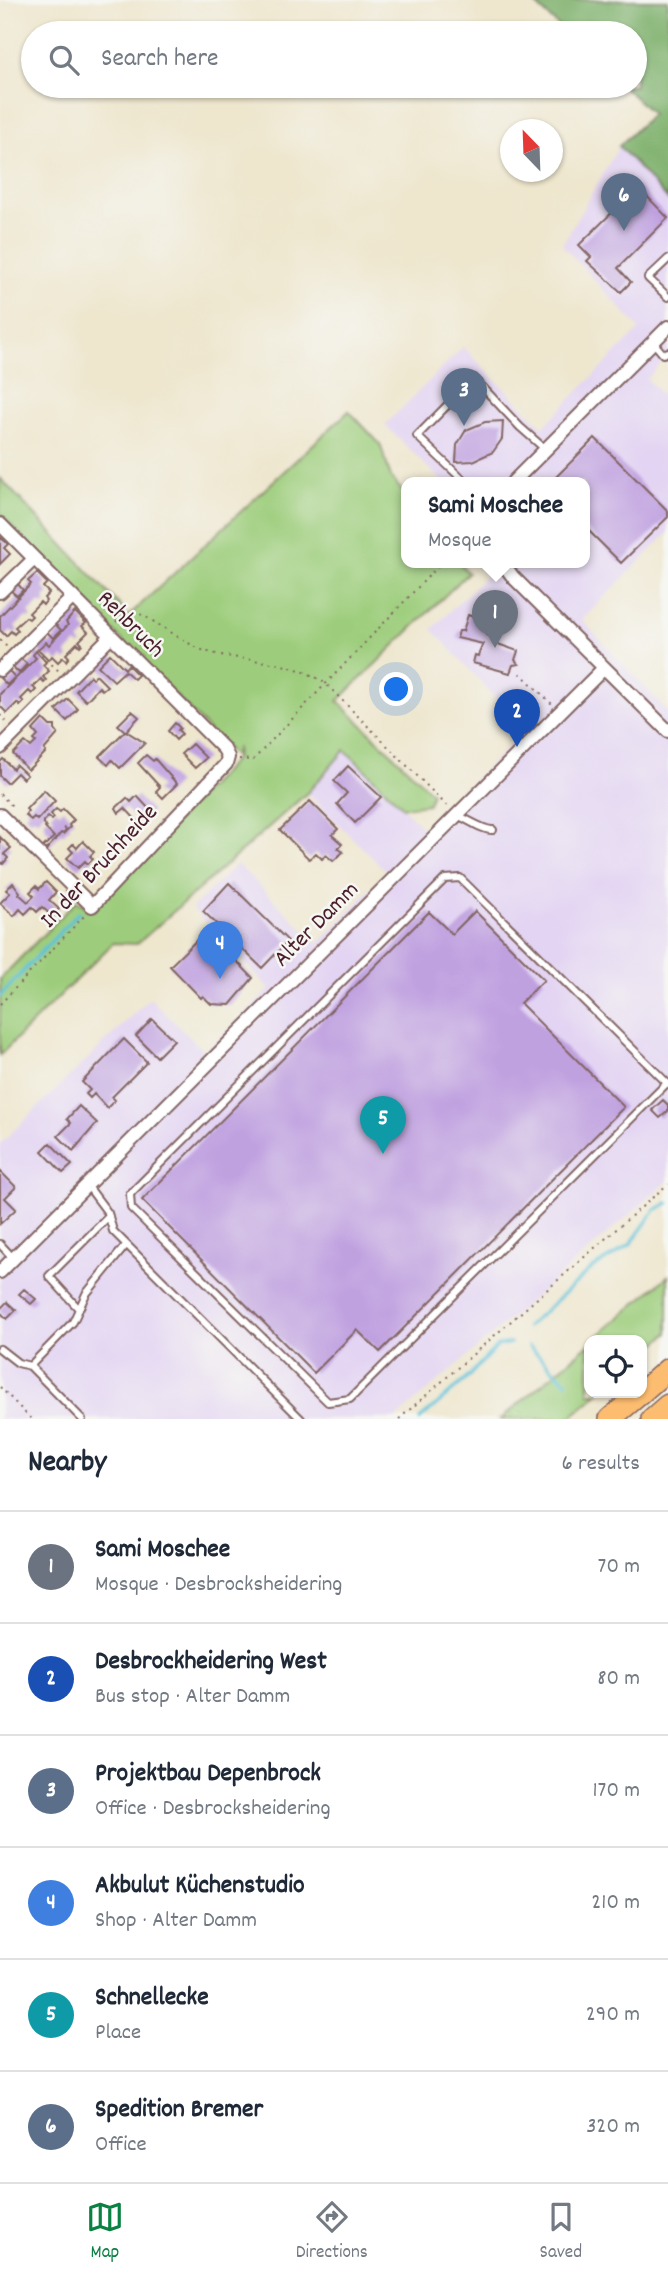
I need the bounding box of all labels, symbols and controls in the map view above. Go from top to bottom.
search box [21,21,647,98]
icon: search [45,41,83,79]
text: Search here [101,41,219,78]
north arrow [500,119,563,182]
pin: 6 [601,173,647,231]
pin: 3 [441,368,487,426]
popup [401,477,590,568]
text: Sami Moschee [428,488,563,525]
text: Mosque [428,525,492,558]
street label: Rehbruch [88,583,172,667]
pin: 1 [472,590,518,648]
your location [379,672,413,706]
pin: 2 [494,689,540,747]
street label: In der Bruchheide [33,797,167,937]
street label: Alter Damm [266,874,368,976]
pin: 4 [197,921,243,979]
pin: 5 [360,1096,406,1154]
map controls [584,1335,647,1398]
button: locate [584,1335,647,1398]
text: Nearby [28,1443,106,1486]
text: 6 results [562,1448,640,1481]
text: Sami Moschee [95,1532,230,1569]
text: 1 [48,1551,54,1584]
text: 70 m [598,1551,640,1584]
text: Mosque · Desbrocksheidering [95,1569,342,1602]
text: Desbrockheidering West [95,1644,327,1681]
text: 2 [46,1663,56,1696]
text: 80 m [597,1663,640,1696]
text: Bus stop · Alter Damm [95,1681,290,1714]
text: Projektbau Depenbrock [95,1756,321,1793]
text: 3 [46,1775,56,1808]
text: 170 m [593,1775,640,1808]
text: Office · Desbrocksheidering [95,1793,330,1826]
text: Akbulut Küchenstudio [95,1868,305,1905]
text: 4 [46,1887,56,1920]
text: 210 m [591,1887,640,1920]
text: Shop · Alter Damm [95,1905,257,1938]
text: Schnellecke [95,1980,209,2017]
text: 5 [46,1999,56,2032]
text: 290 m [586,1999,640,2032]
text: Place [95,2017,141,2050]
text: Spedition Bremer [95,2092,263,2129]
text: 6 [45,2111,57,2144]
text: 320 m [586,2111,640,2144]
text: Office [95,2129,147,2162]
tab: Map [86,2198,124,2267]
tab: Directions [296,2198,368,2267]
tab: Saved [540,2198,582,2267]

